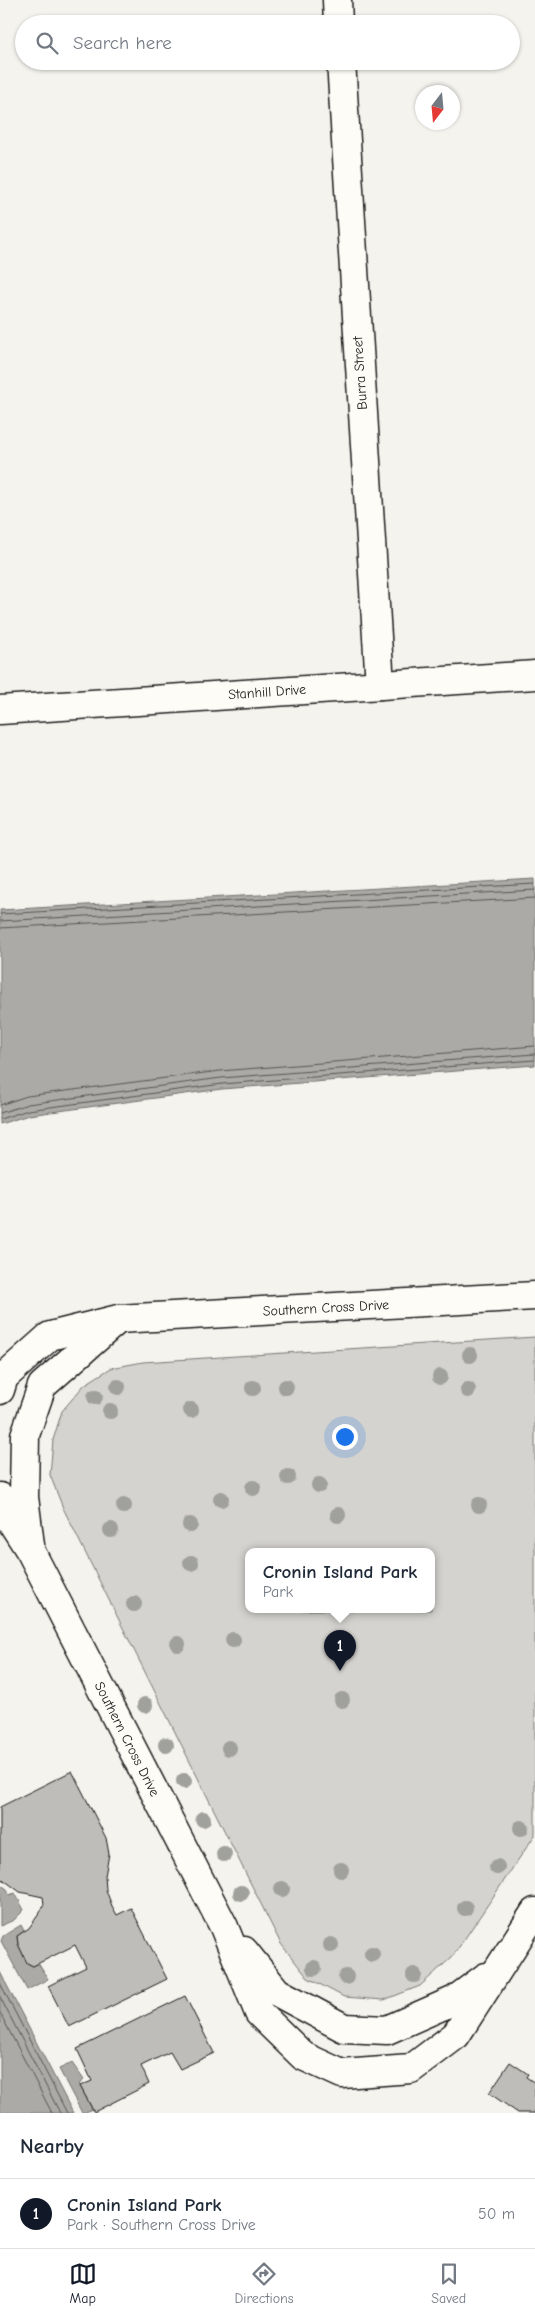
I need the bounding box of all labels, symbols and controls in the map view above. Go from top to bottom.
search box [15,15,520,70]
icon: search [33,29,61,57]
text: Search here [73,32,172,54]
north arrow [415,85,460,130]
street label: Burra Street [349,335,371,410]
street label: Stanhill Drive [228,681,306,703]
street label: Southern Cross Drive [262,1296,390,1320]
your location [332,1424,358,1450]
popup [245,1548,435,1613]
text: Cronin Island Park [263,1561,417,1583]
text: Park [263,1583,293,1601]
pin: 1 [324,1630,356,1671]
street label: Southern Cross Drive [91,1679,163,1799]
text: Nearby [20,2134,84,2158]
text: Cronin Island Park [67,2194,222,2216]
text: 1 [33,2205,39,2223]
text: 50 m [478,2205,515,2223]
text: Park · Southern Cross Drive [67,2216,256,2234]
tab: Map [69,2260,97,2307]
tab: Directions [234,2260,294,2307]
tab: Saved [431,2260,466,2307]

